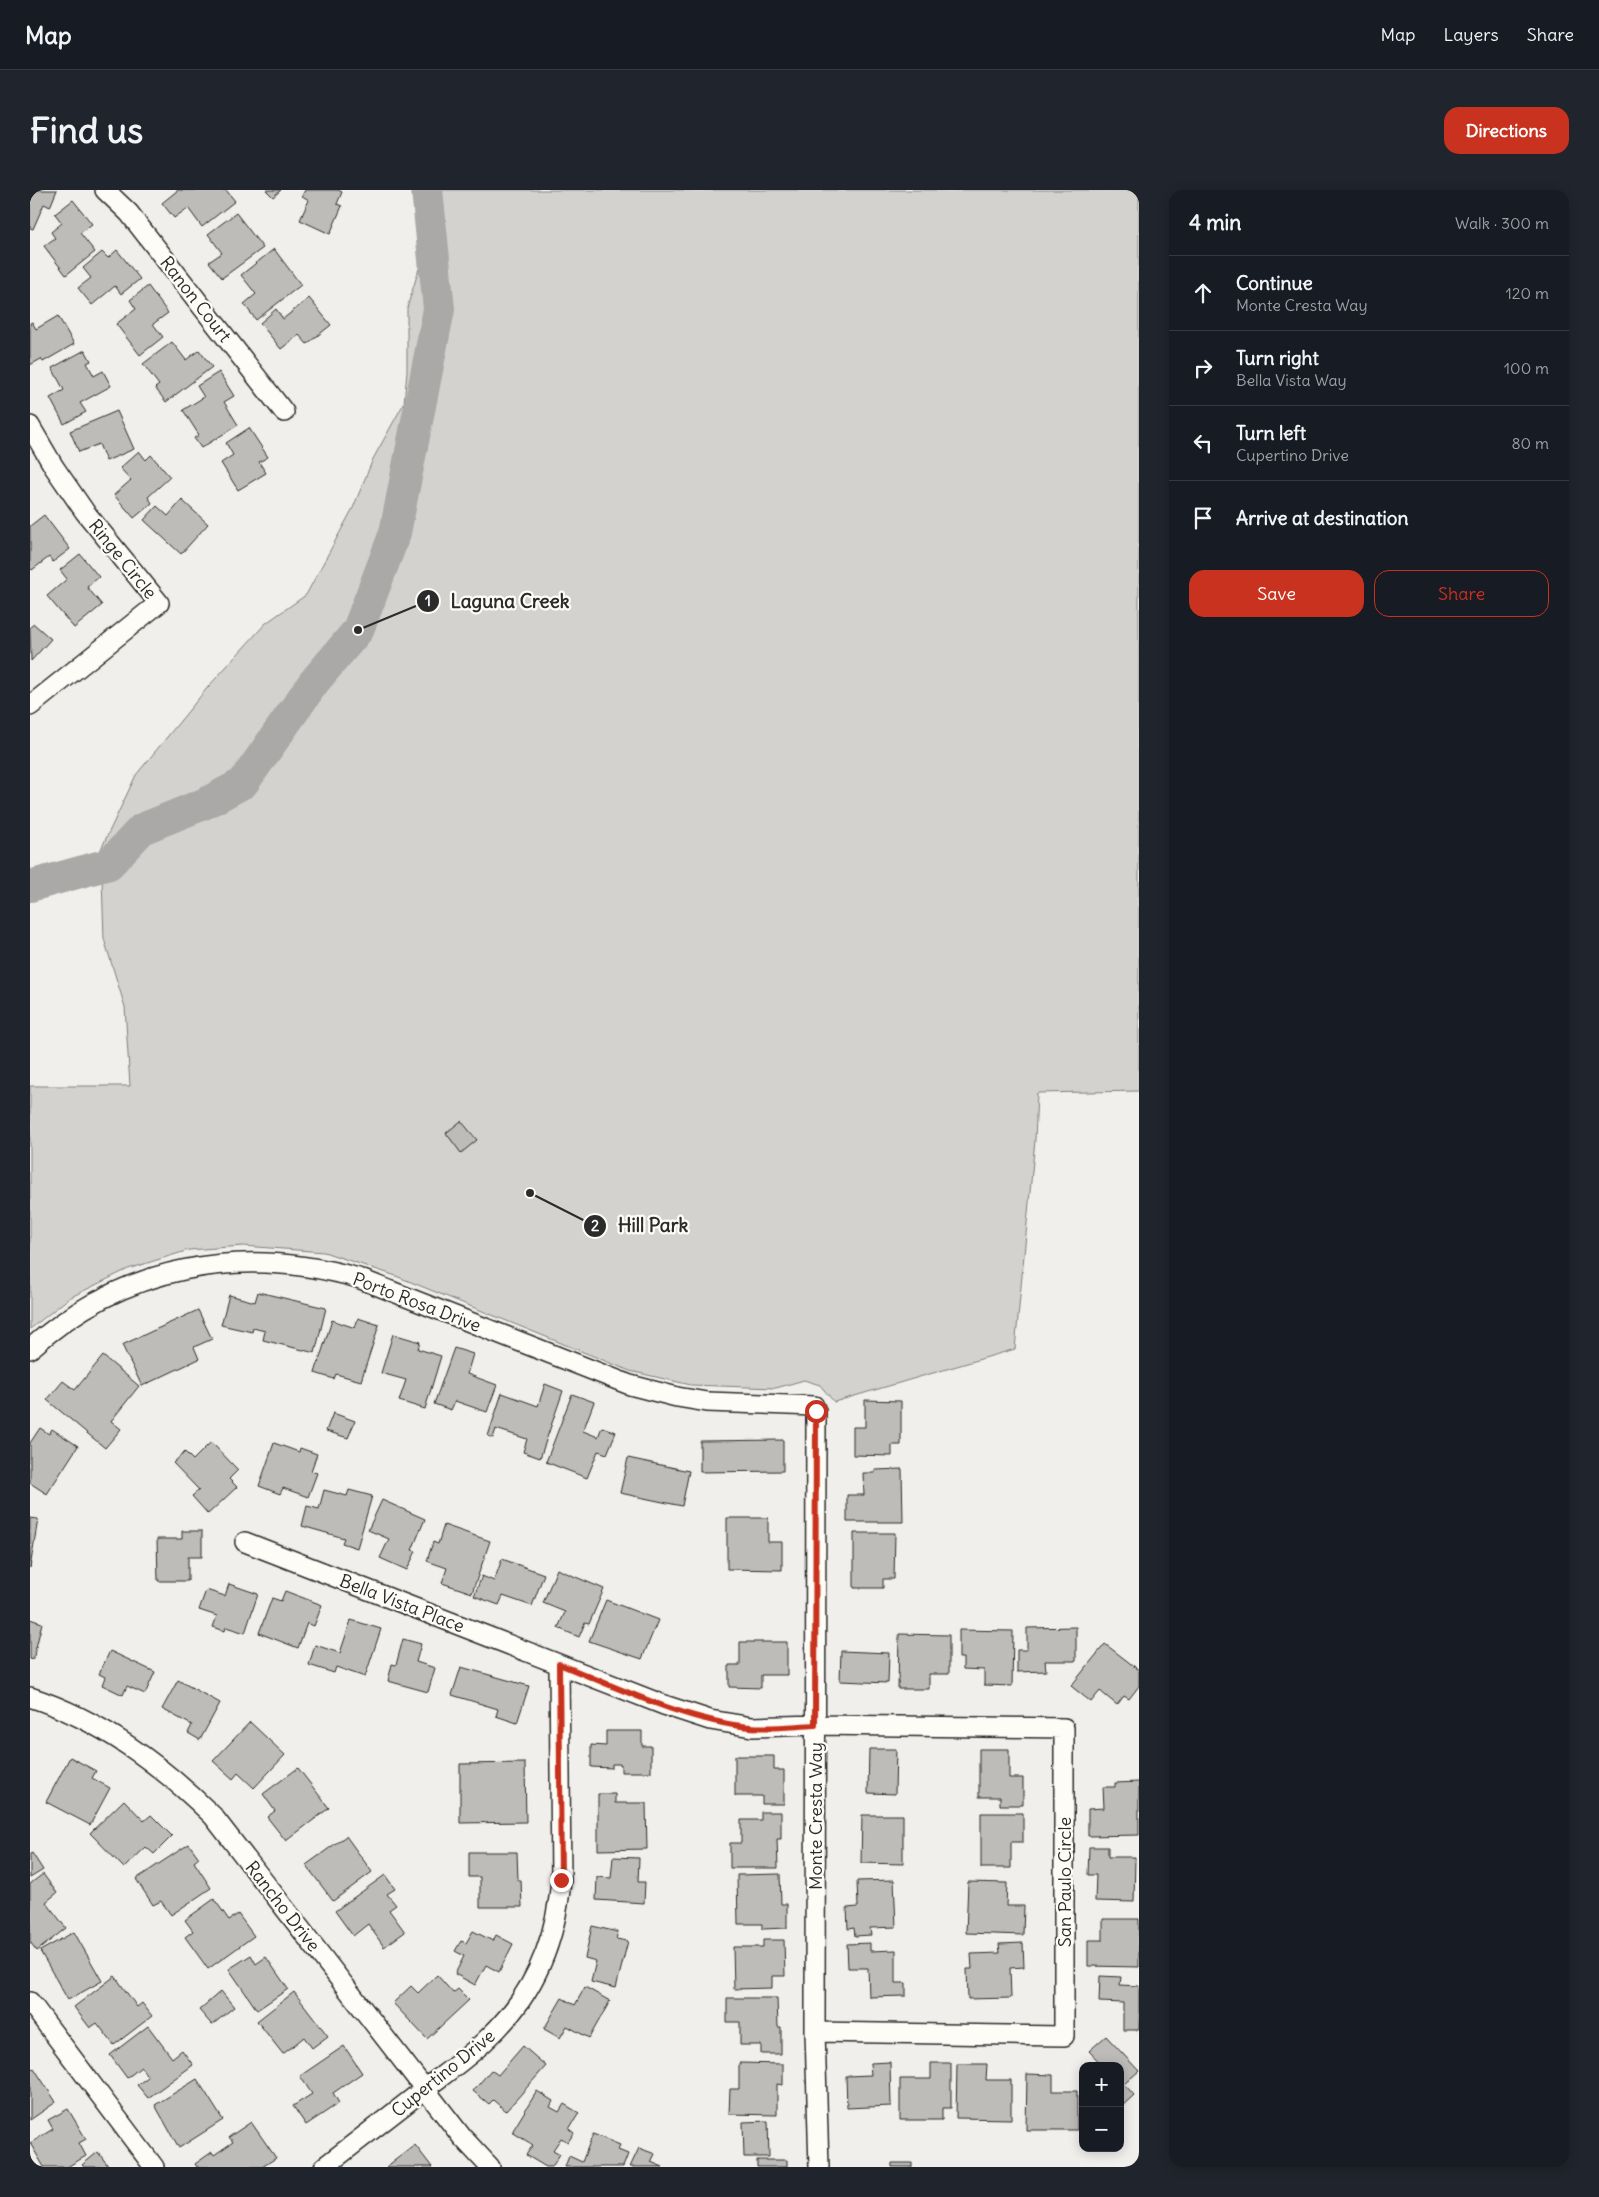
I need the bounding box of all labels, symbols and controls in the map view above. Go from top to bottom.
text: Map [25,20,72,50]
text: Map [1380,23,1415,46]
text: Layers [1443,23,1499,46]
text: Share [1527,23,1574,46]
button: Directions [1444,107,1569,154]
text: Find us [30,108,143,152]
text: 4 min [1189,209,1241,236]
text: Walk · 300 m [1455,213,1549,233]
street label: Ranon Court [155,251,237,347]
text: Continue [1236,271,1313,295]
icon: ahead [1189,279,1217,307]
text: 120 m [1506,283,1549,303]
text: Monte Cresta Way [1236,295,1368,315]
text: Turn right [1236,346,1319,370]
icon: right [1189,354,1217,382]
text: 100 m [1504,358,1549,378]
text: Bella Vista Way [1236,370,1347,390]
text: Turn left [1236,421,1306,445]
icon: left [1189,429,1217,457]
text: 80 m [1511,433,1549,453]
text: Cupertino Drive [1236,445,1349,465]
icon: arrive [1189,504,1217,532]
text: Arrive at destination [1236,506,1409,530]
street label: Ringe Circle [84,515,162,603]
button: Save [1189,570,1364,617]
button: Share [1374,570,1549,617]
callout: Laguna Creek [416,584,580,618]
text: Laguna Creek [451,589,570,613]
text: 1 [425,591,431,610]
callout: Hill Park [583,1209,698,1243]
text: Hill Park [618,1213,688,1237]
text: 2 [591,1216,599,1235]
street label: Porto Rosa Drive [350,1267,484,1337]
route start [805,1400,828,1423]
street label: Bella Vista Place [336,1569,468,1637]
street label: Monte Cresta Way [804,1742,827,1890]
street label: San Paulo Circle [1053,1817,1076,1947]
street label: Rancho Drive [241,1856,325,1956]
route end [550,1869,573,1892]
street label: Cupertino Drive [386,2024,500,2122]
map controls [1079,2062,1124,2152]
button: + [1079,2062,1124,2107]
button: − [1079,2107,1124,2152]

